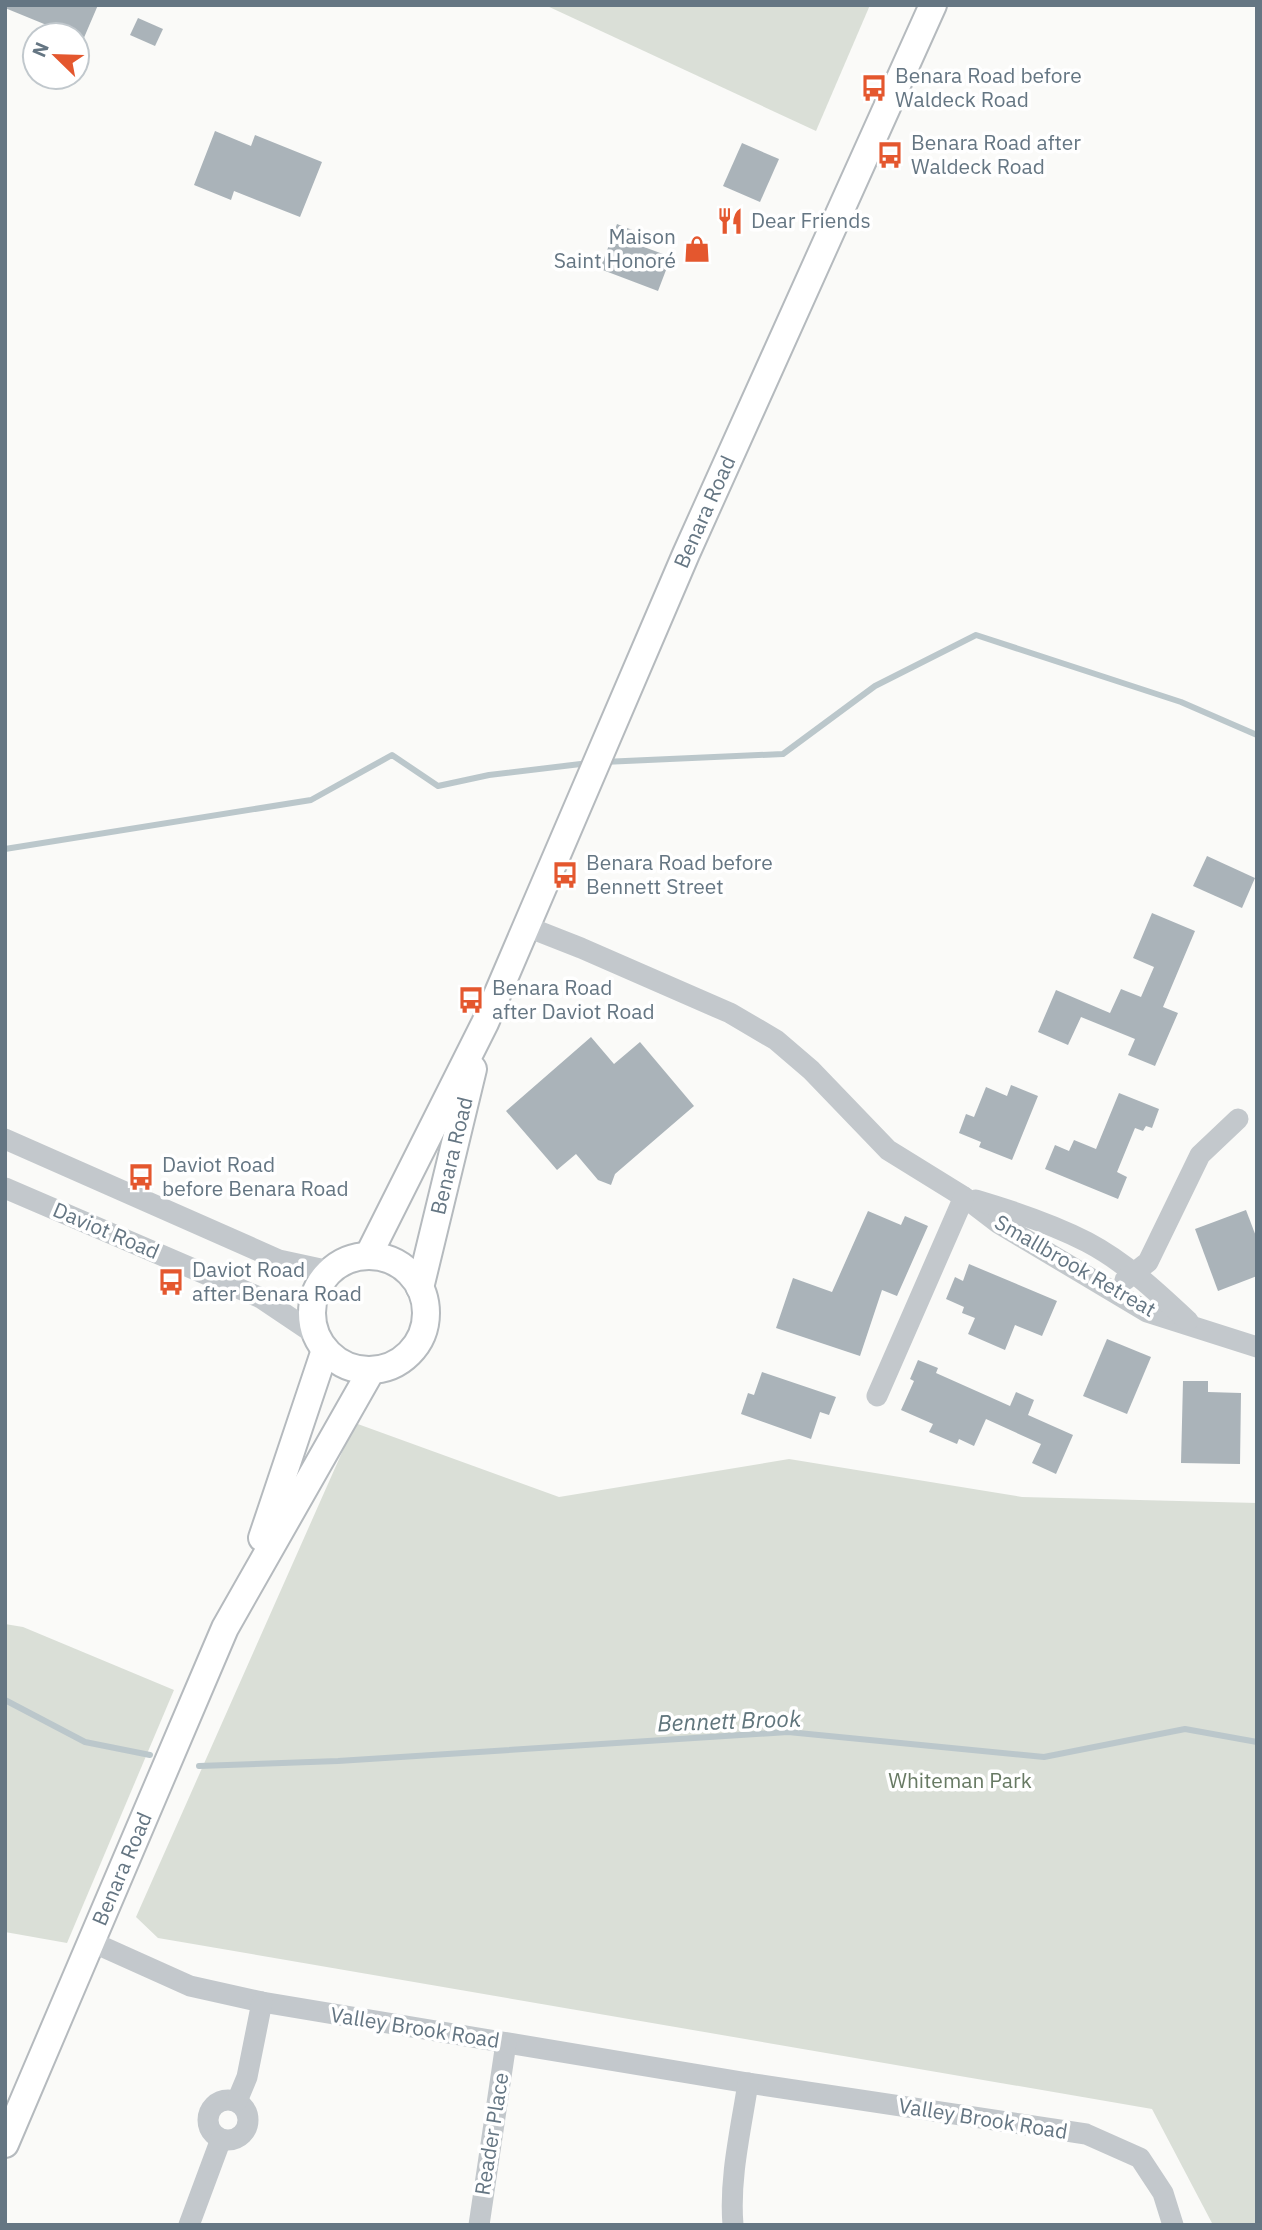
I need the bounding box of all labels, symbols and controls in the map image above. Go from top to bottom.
north arrow [21,21,91,91]
text: N [27,38,54,60]
place label: Benara Road before Waldeck Road [895,61,1082,113]
bus stop icon: Benara Road before Waldeck Road [859,73,889,103]
place label: Benara Road after Waldeck Road [911,128,1081,180]
bus stop icon: Benara Road after Waldeck Road [875,140,905,170]
restaurant icon: Dear Friends [715,206,745,236]
place label: Dear Friends [751,206,871,234]
place label: Maison Saint Honoré [554,222,676,274]
shop icon: Maison Saint Honoré [682,234,712,264]
street label: Benara Road [667,451,741,572]
place label: Benara Road before Bennett Street [586,848,773,900]
bus stop icon: Benara Road before Bennett Street [550,860,580,890]
place label: Benara Road after Daviot Road [492,973,655,1025]
bus stop icon: Benara Road after Daviot Road [456,985,486,1015]
street label: Benara Road [423,1094,479,1217]
place label: Daviot Road before Benara Road [162,1150,349,1202]
bus stop icon: Daviot Road before Benara Road [126,1162,156,1192]
street label: Daviot Road [49,1195,164,1265]
street label: Smallbrook Retreat [990,1207,1161,1323]
place label: Daviot Road after Benara Road [192,1255,362,1307]
bus stop icon: Daviot Road after Benara Road [156,1267,186,1297]
water label: Bennett Brook [657,1702,802,1737]
park label: Whiteman Park [888,1766,1032,1794]
street label: Benara Road [85,1808,158,1929]
street label: Valley Brook Road [329,2000,502,2054]
street label: Reader Place [467,2070,515,2197]
street label: Valley Brook Road [897,2091,1070,2145]

